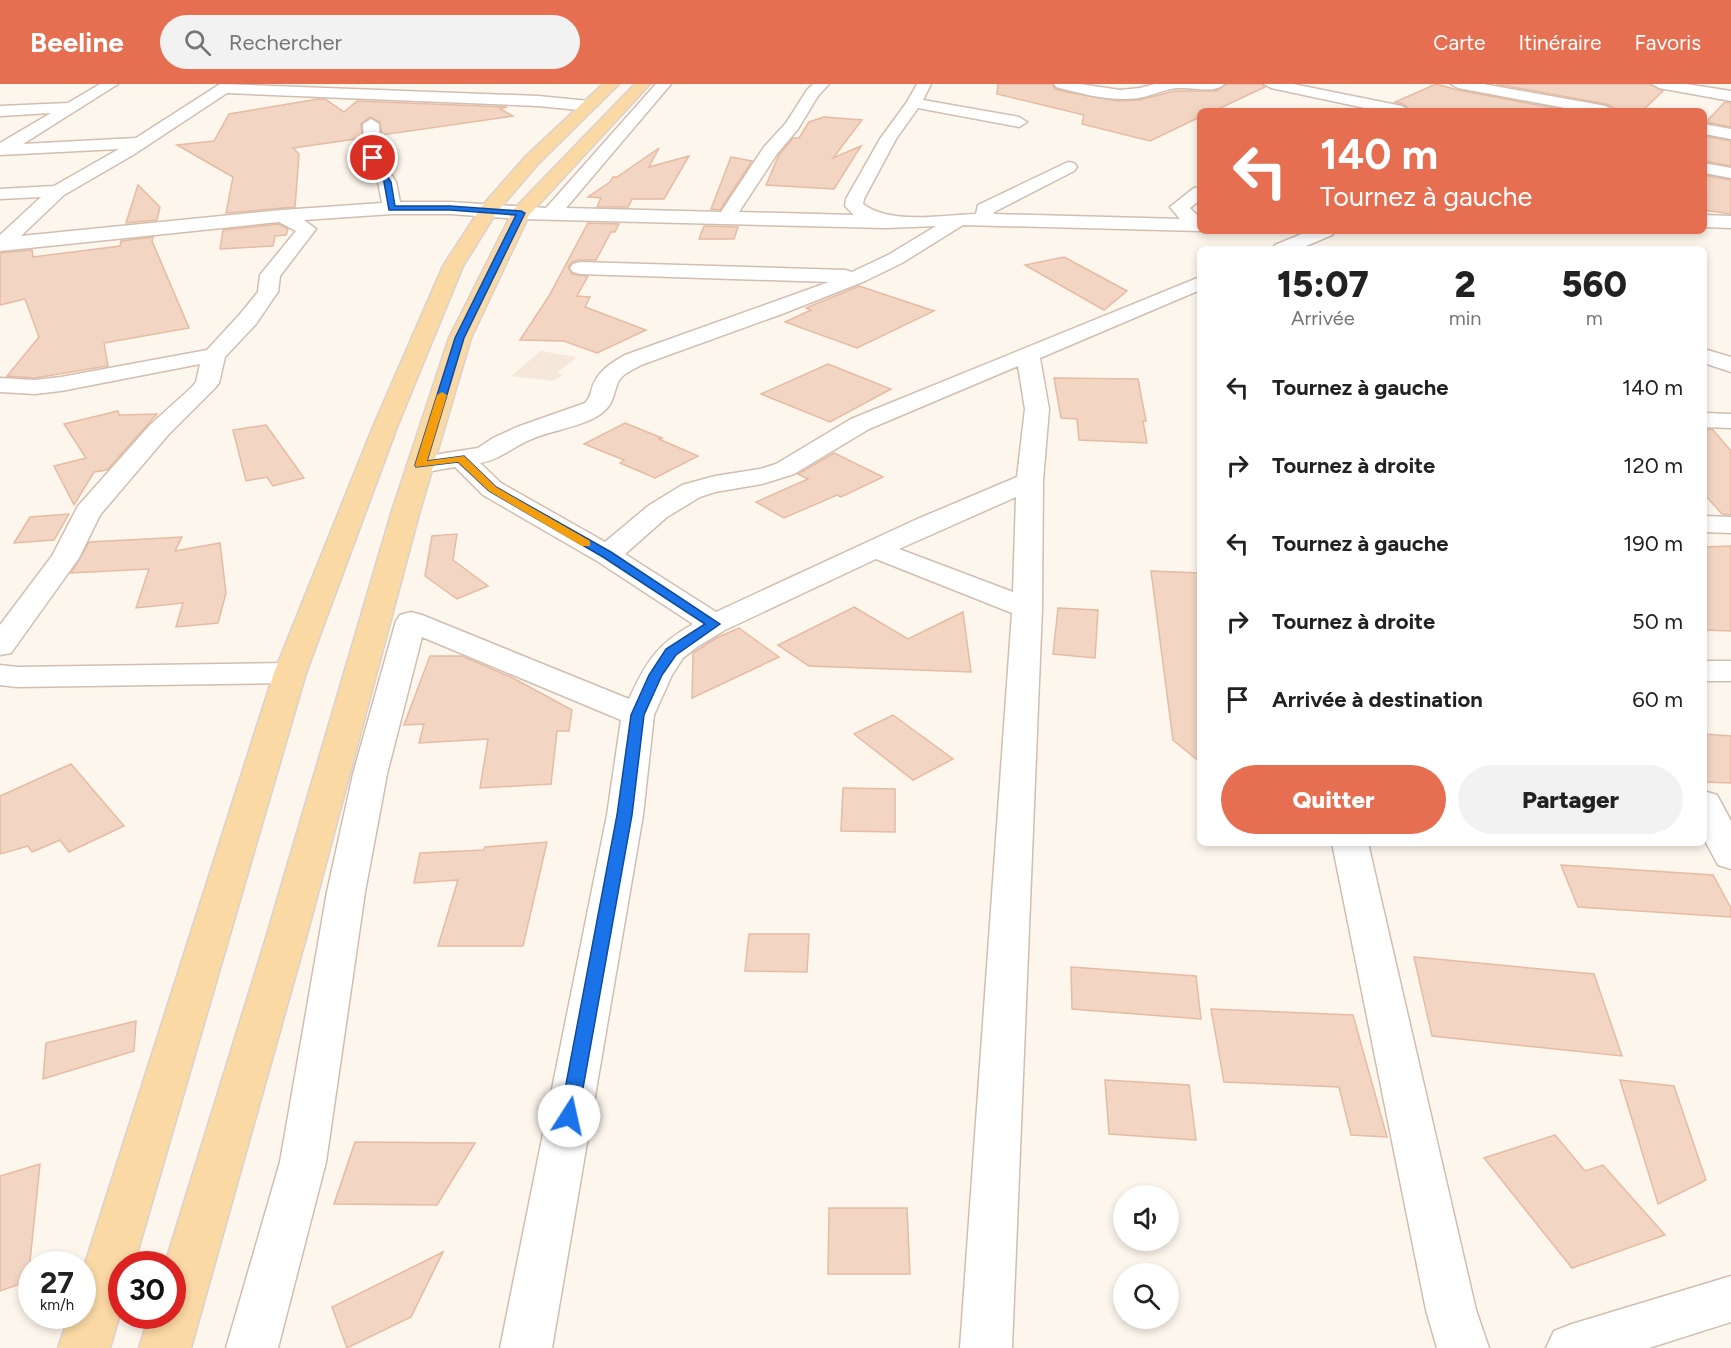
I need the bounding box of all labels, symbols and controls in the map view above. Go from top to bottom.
search box [160,15,580,69]
text: Beeline [30,25,124,59]
icon: search [181,26,214,59]
text: Rechercher [229,29,342,56]
text: Carte [1433,30,1486,55]
text: Itinéraire [1519,30,1602,55]
text: Favoris [1635,30,1701,55]
text: 140 m [1320,129,1438,180]
pin [347,132,398,183]
icon: left [1221,132,1299,210]
icon: arrive [356,141,389,174]
text: Tournez à gauche [1320,180,1532,213]
text: 15:07 [1277,263,1369,306]
text: 2 [1455,263,1476,306]
text: 560 [1561,263,1627,306]
text: Arrivée [1291,306,1355,330]
text: min [1449,306,1482,330]
text: m [1586,306,1603,330]
icon: left [1221,371,1254,404]
text: Tournez à gauche [1272,374,1448,401]
text: 140 m [1622,374,1683,401]
icon: right [1221,449,1254,482]
text: Tournez à droite [1272,452,1435,479]
text: 120 m [1623,452,1683,479]
icon: left [1221,527,1254,560]
text: Tournez à gauche [1272,530,1448,557]
text: 190 m [1623,530,1683,557]
icon: right [1221,605,1254,638]
text: Tournez à droite [1272,608,1435,635]
text: 50 m [1632,608,1683,635]
icon: arrive [1221,683,1254,716]
text: Arrivée à destination [1272,686,1483,713]
text: 60 m [1632,686,1683,713]
button: Quitter [1221,765,1446,834]
button: Partager [1458,765,1683,834]
position arrow [537,1084,601,1148]
map controls [1113,1185,1179,1329]
button: sound [1113,1185,1179,1251]
speed limit sign: 30 [108,1251,186,1329]
button: search [1113,1263,1179,1329]
text: 27 [40,1264,74,1301]
text: km/h [40,1296,74,1314]

